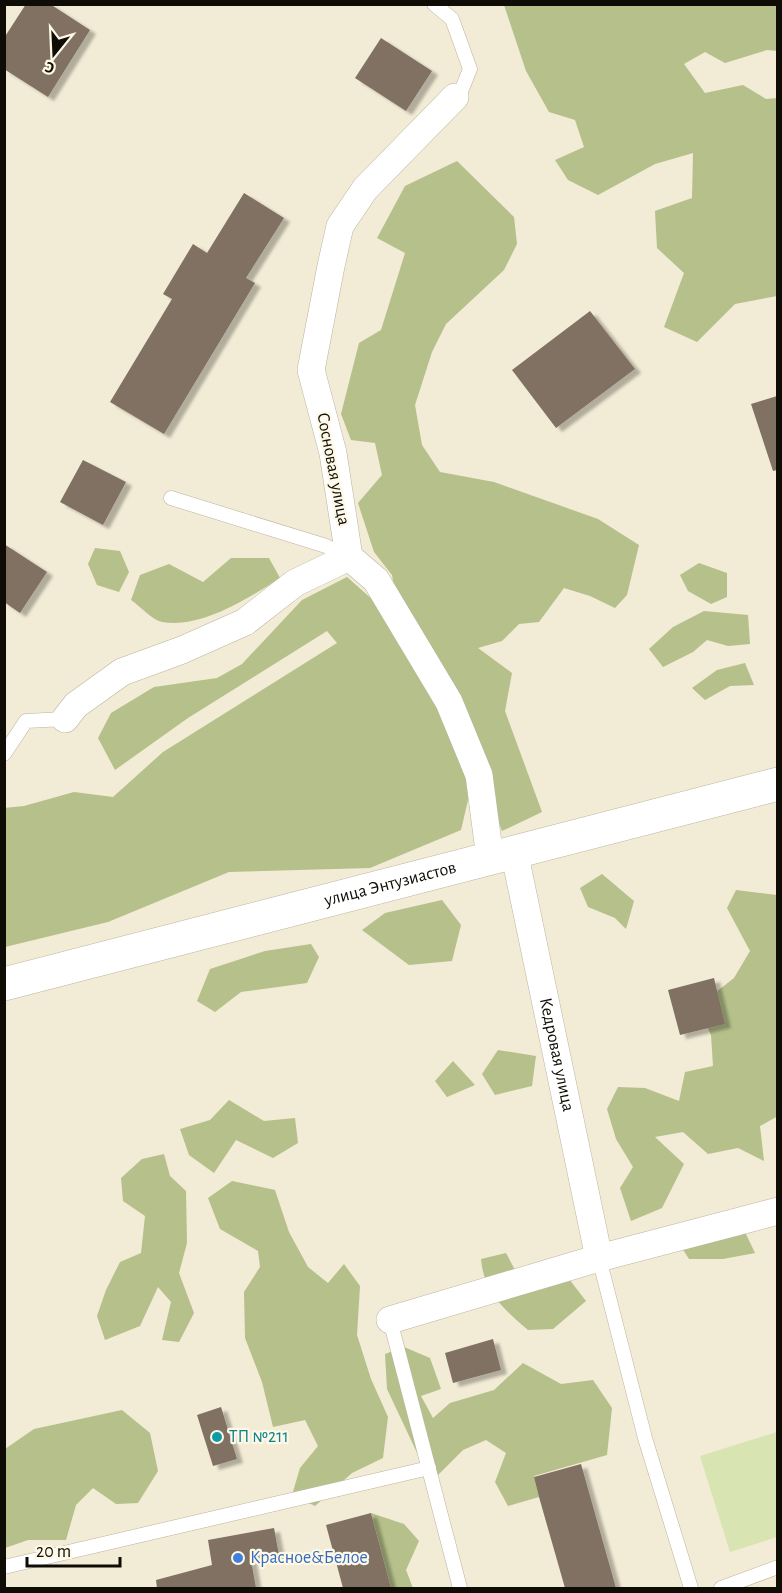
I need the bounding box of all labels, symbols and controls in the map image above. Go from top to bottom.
north arrow [24,24,84,84]
text: С [43,58,56,76]
street label: Сосновая улица [313,411,353,527]
street label: улица Энтузиастов [322,859,458,910]
street label: Кедровая улица [536,996,577,1113]
place label: ТП №211 [229,1428,289,1446]
marker: ТП №211 [210,1430,224,1444]
scale bar [27,1530,120,1568]
text: 20 m [36,1543,71,1561]
place label: Красное&Белое [250,1549,368,1567]
marker: Красное&Белое [231,1551,245,1565]

